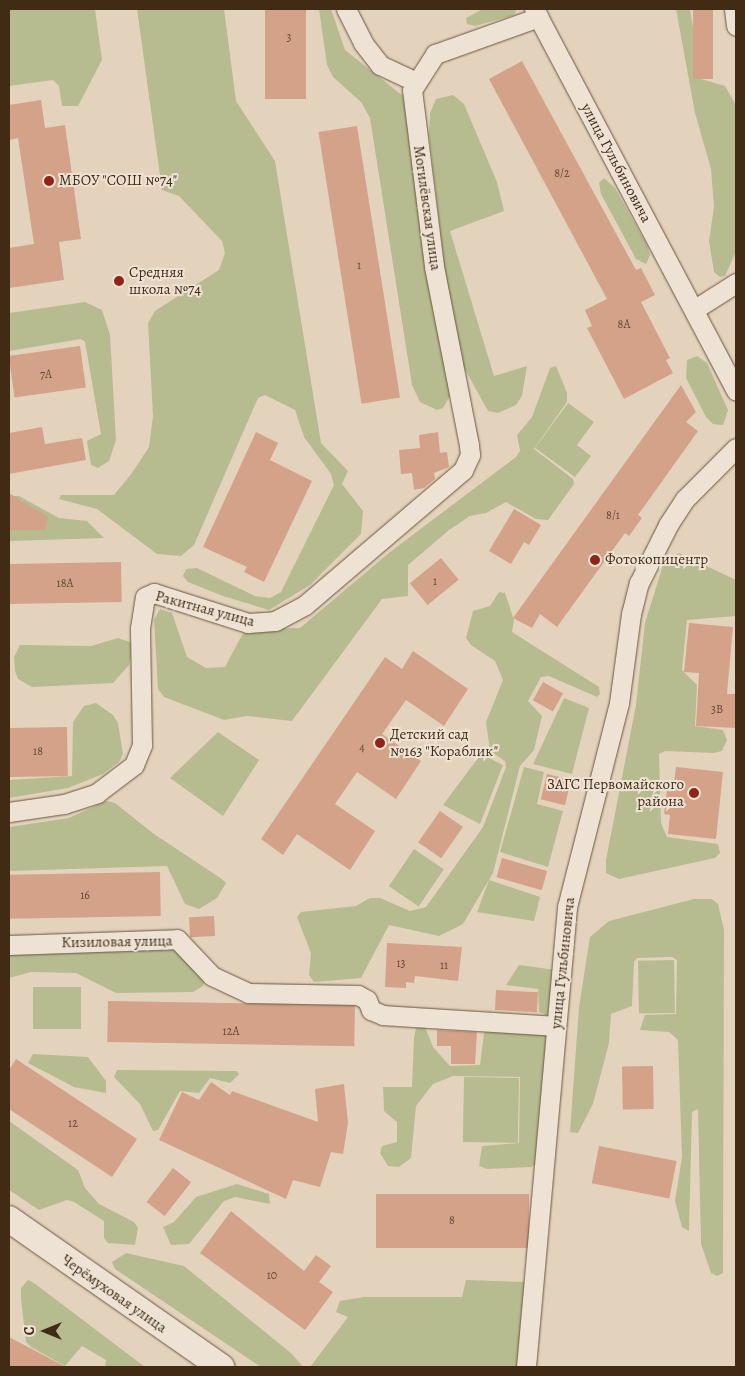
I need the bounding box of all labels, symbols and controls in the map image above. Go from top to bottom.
house number: 3 [287,31,291,45]
street label: улица Гульбиновича [577,100,655,226]
street label: Могилёвская улица [409,144,445,272]
house number: 8/2 [554,167,570,181]
place label: МБОУ "СОШ №74" [59,172,178,190]
marker: МБОУ "СОШ №74" [43,175,55,187]
house number: 1 [357,259,361,273]
place label: Средняя школа №74 [129,263,201,298]
marker: Средняя школа №74 [113,275,125,287]
house number: 8А [618,318,630,332]
house number: 7А [40,368,52,382]
house number: 8/1 [606,509,620,523]
place label: Фотокопицентр [605,551,708,569]
marker: Фотокопицентр [589,554,601,566]
house number: 1 [433,575,437,589]
house number: 18А [57,577,73,591]
street label: Ракитная улица [153,587,257,631]
house number: 3В [711,703,723,717]
place label: Детский сад №163 "Кораблик" [390,725,499,760]
marker: Детский сад №163 "Кораблик" [374,737,386,749]
house number: 4 [359,741,365,755]
house number: 18 [33,745,43,759]
place label: ЗАГС Первомайского района [547,775,684,810]
marker: ЗАГС Первомайского района [688,787,700,799]
house number: 16 [80,889,90,903]
street label: улица Гульбиновича [547,896,579,1030]
street label: Кизиловая улица [61,932,173,952]
house number: 13 [396,957,406,971]
house number: 11 [440,959,448,973]
house number: 12А [223,1025,239,1039]
house number: 12 [68,1117,78,1131]
house number: 8 [449,1214,455,1228]
street label: Черёмуховая улица [58,1251,170,1337]
house number: 10 [267,1269,277,1283]
north arrow [20,1306,70,1356]
text: С [20,1327,39,1335]

